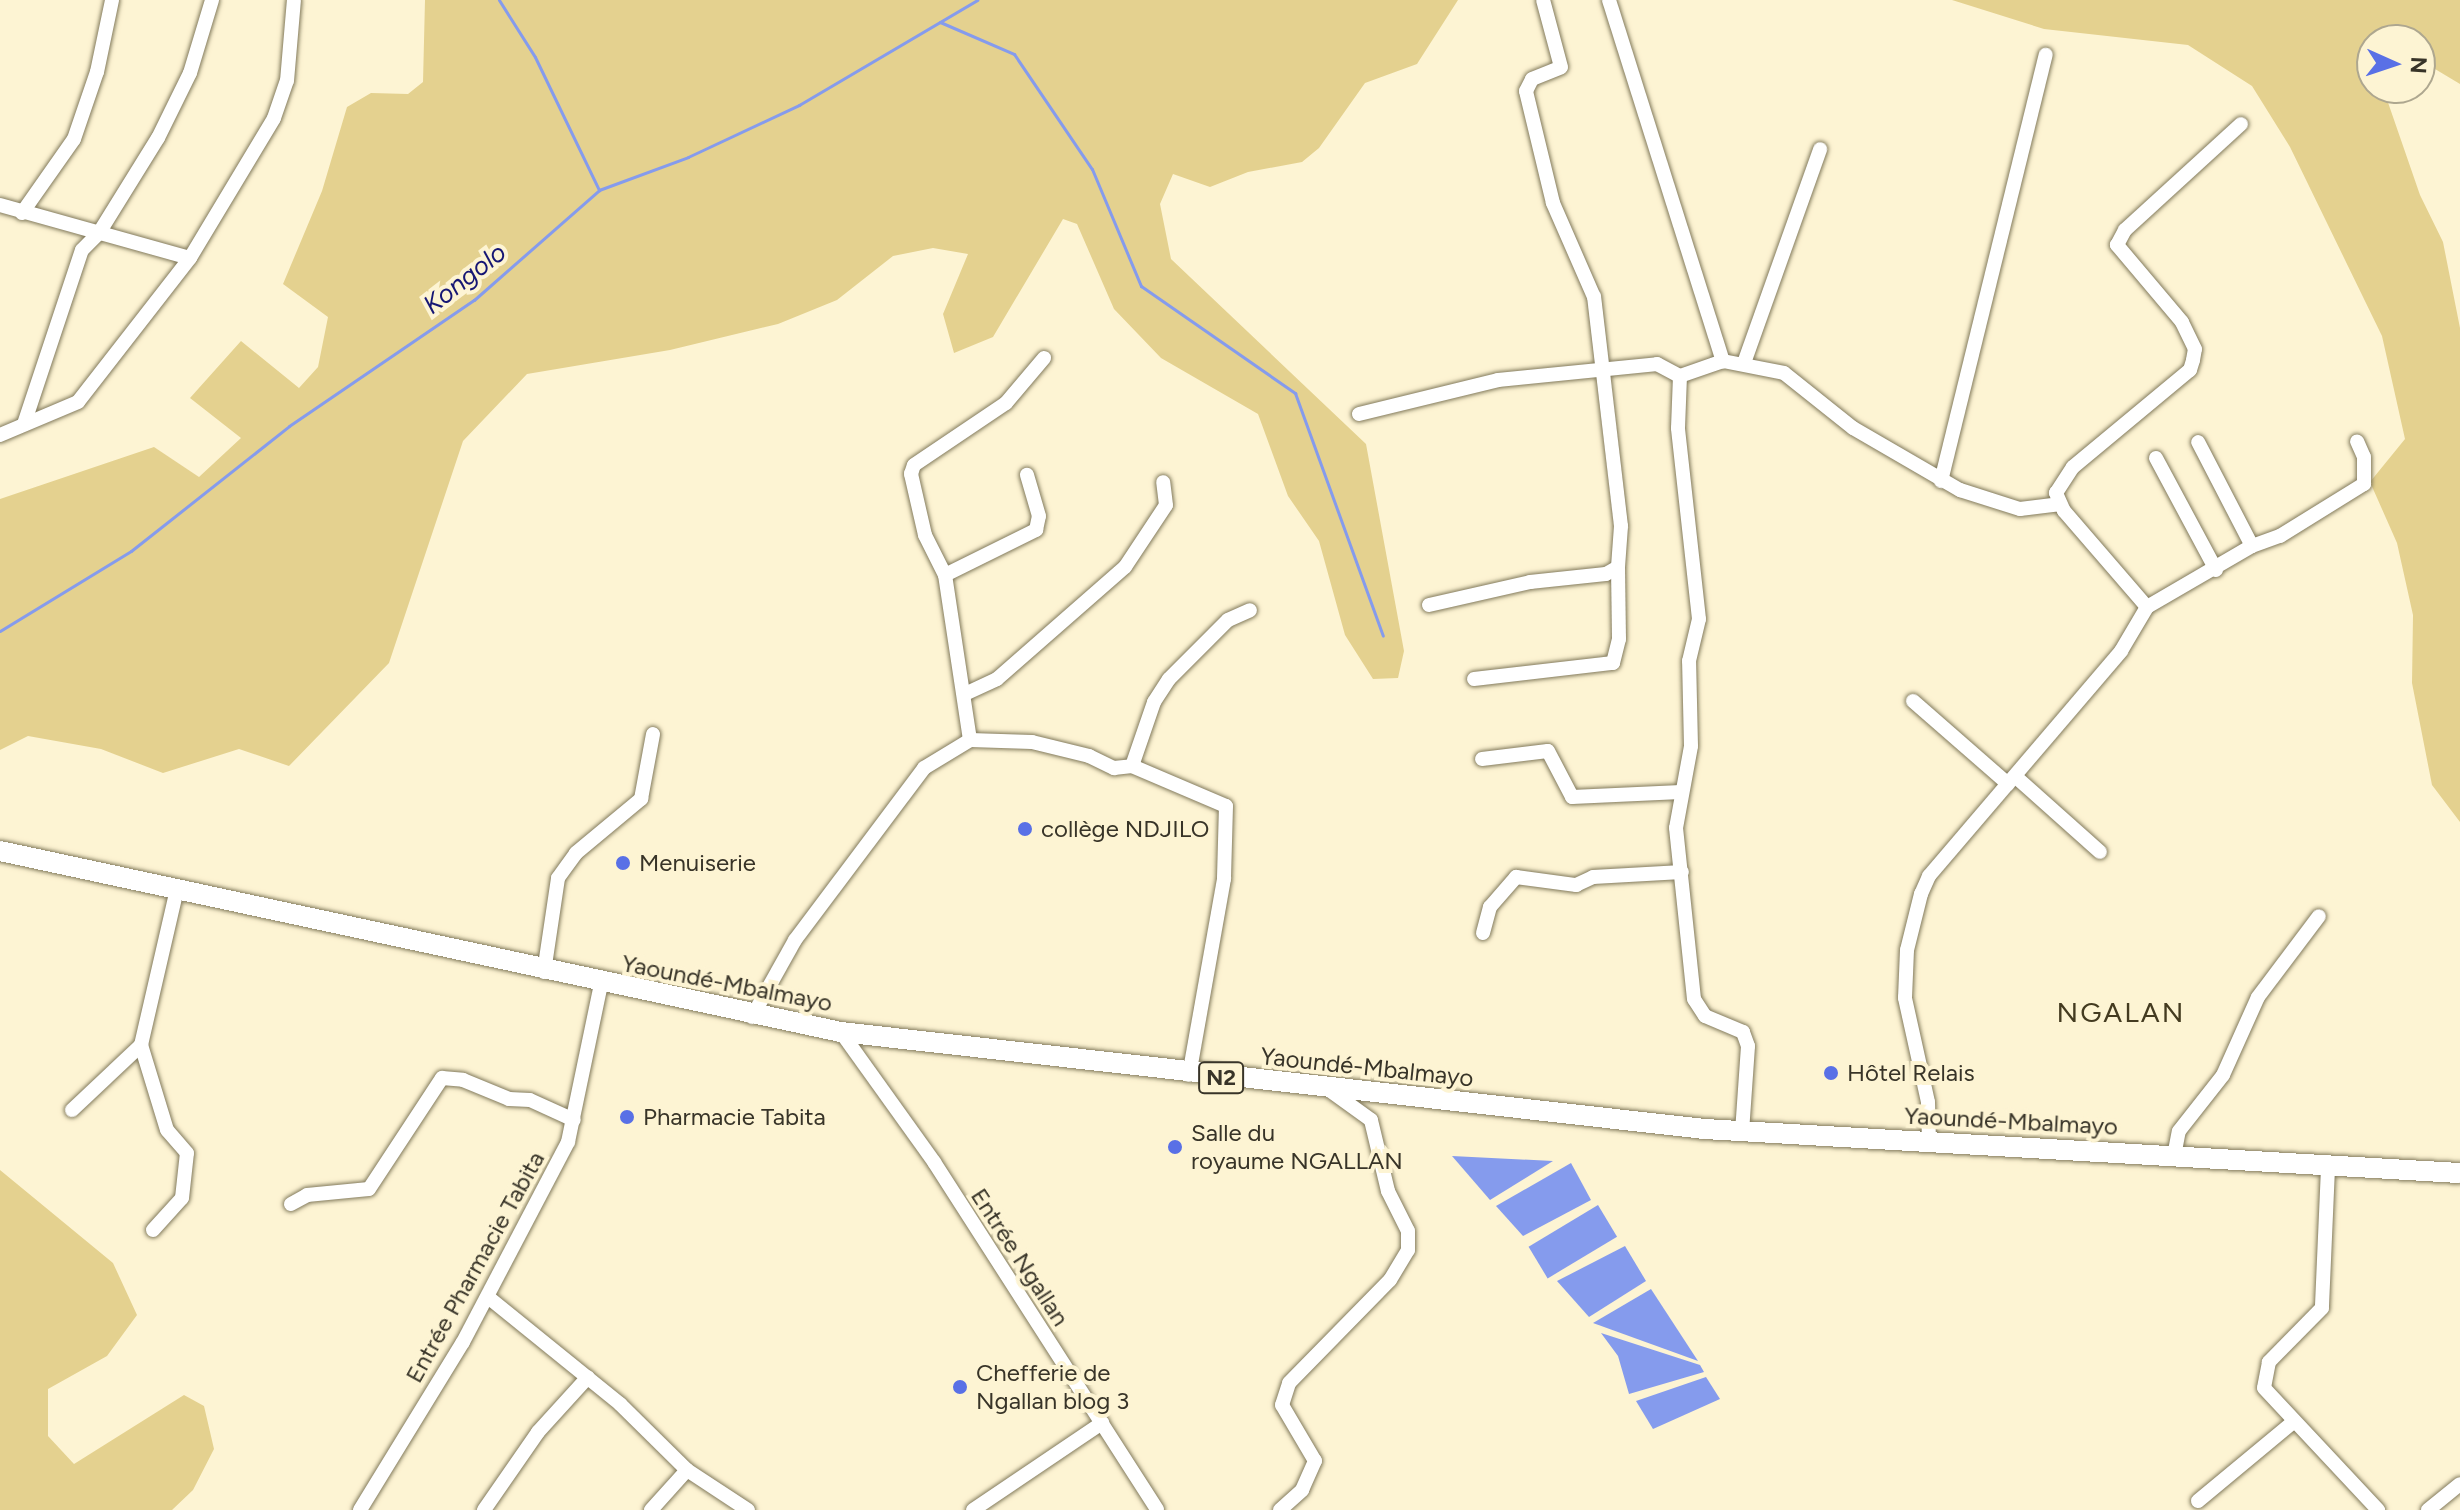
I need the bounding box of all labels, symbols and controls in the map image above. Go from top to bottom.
north arrow [2356,24,2436,104]
text: N [2405,56,2432,74]
water label: Kongolo [417,237,513,321]
place label: collège NDJILO [1041,815,1209,843]
marker: collège NDJILO [1016,820,1034,838]
place label: Menuiserie [639,849,756,877]
marker: Menuiserie [614,854,632,872]
street label: Yaoundé-Mbalmayo [619,948,835,1018]
district label: NGALAN [2057,995,2185,1029]
street label: Yaoundé-Mbalmayo [1259,1042,1475,1092]
place label: Hôtel Relais [1847,1059,1975,1087]
road number: N2 [1197,1060,1245,1096]
marker: Hôtel Relais [1822,1064,1840,1082]
street label: Yaoundé-Mbalmayo [1903,1101,2119,1141]
place label: Pharmacie Tabita [643,1103,826,1131]
marker: Pharmacie Tabita [618,1108,636,1126]
place label: Salle du royaume NGALLAN [1191,1119,1403,1175]
marker: Salle du royaume NGALLAN [1166,1138,1184,1156]
street label: Entrée Pharmacie Tabita [399,1146,551,1388]
street label: Entrée Ngallan [965,1183,1075,1331]
place label: Chefferie de Ngallan blog 3 [976,1359,1129,1415]
marker: Chefferie de Ngallan blog 3 [951,1378,969,1396]

